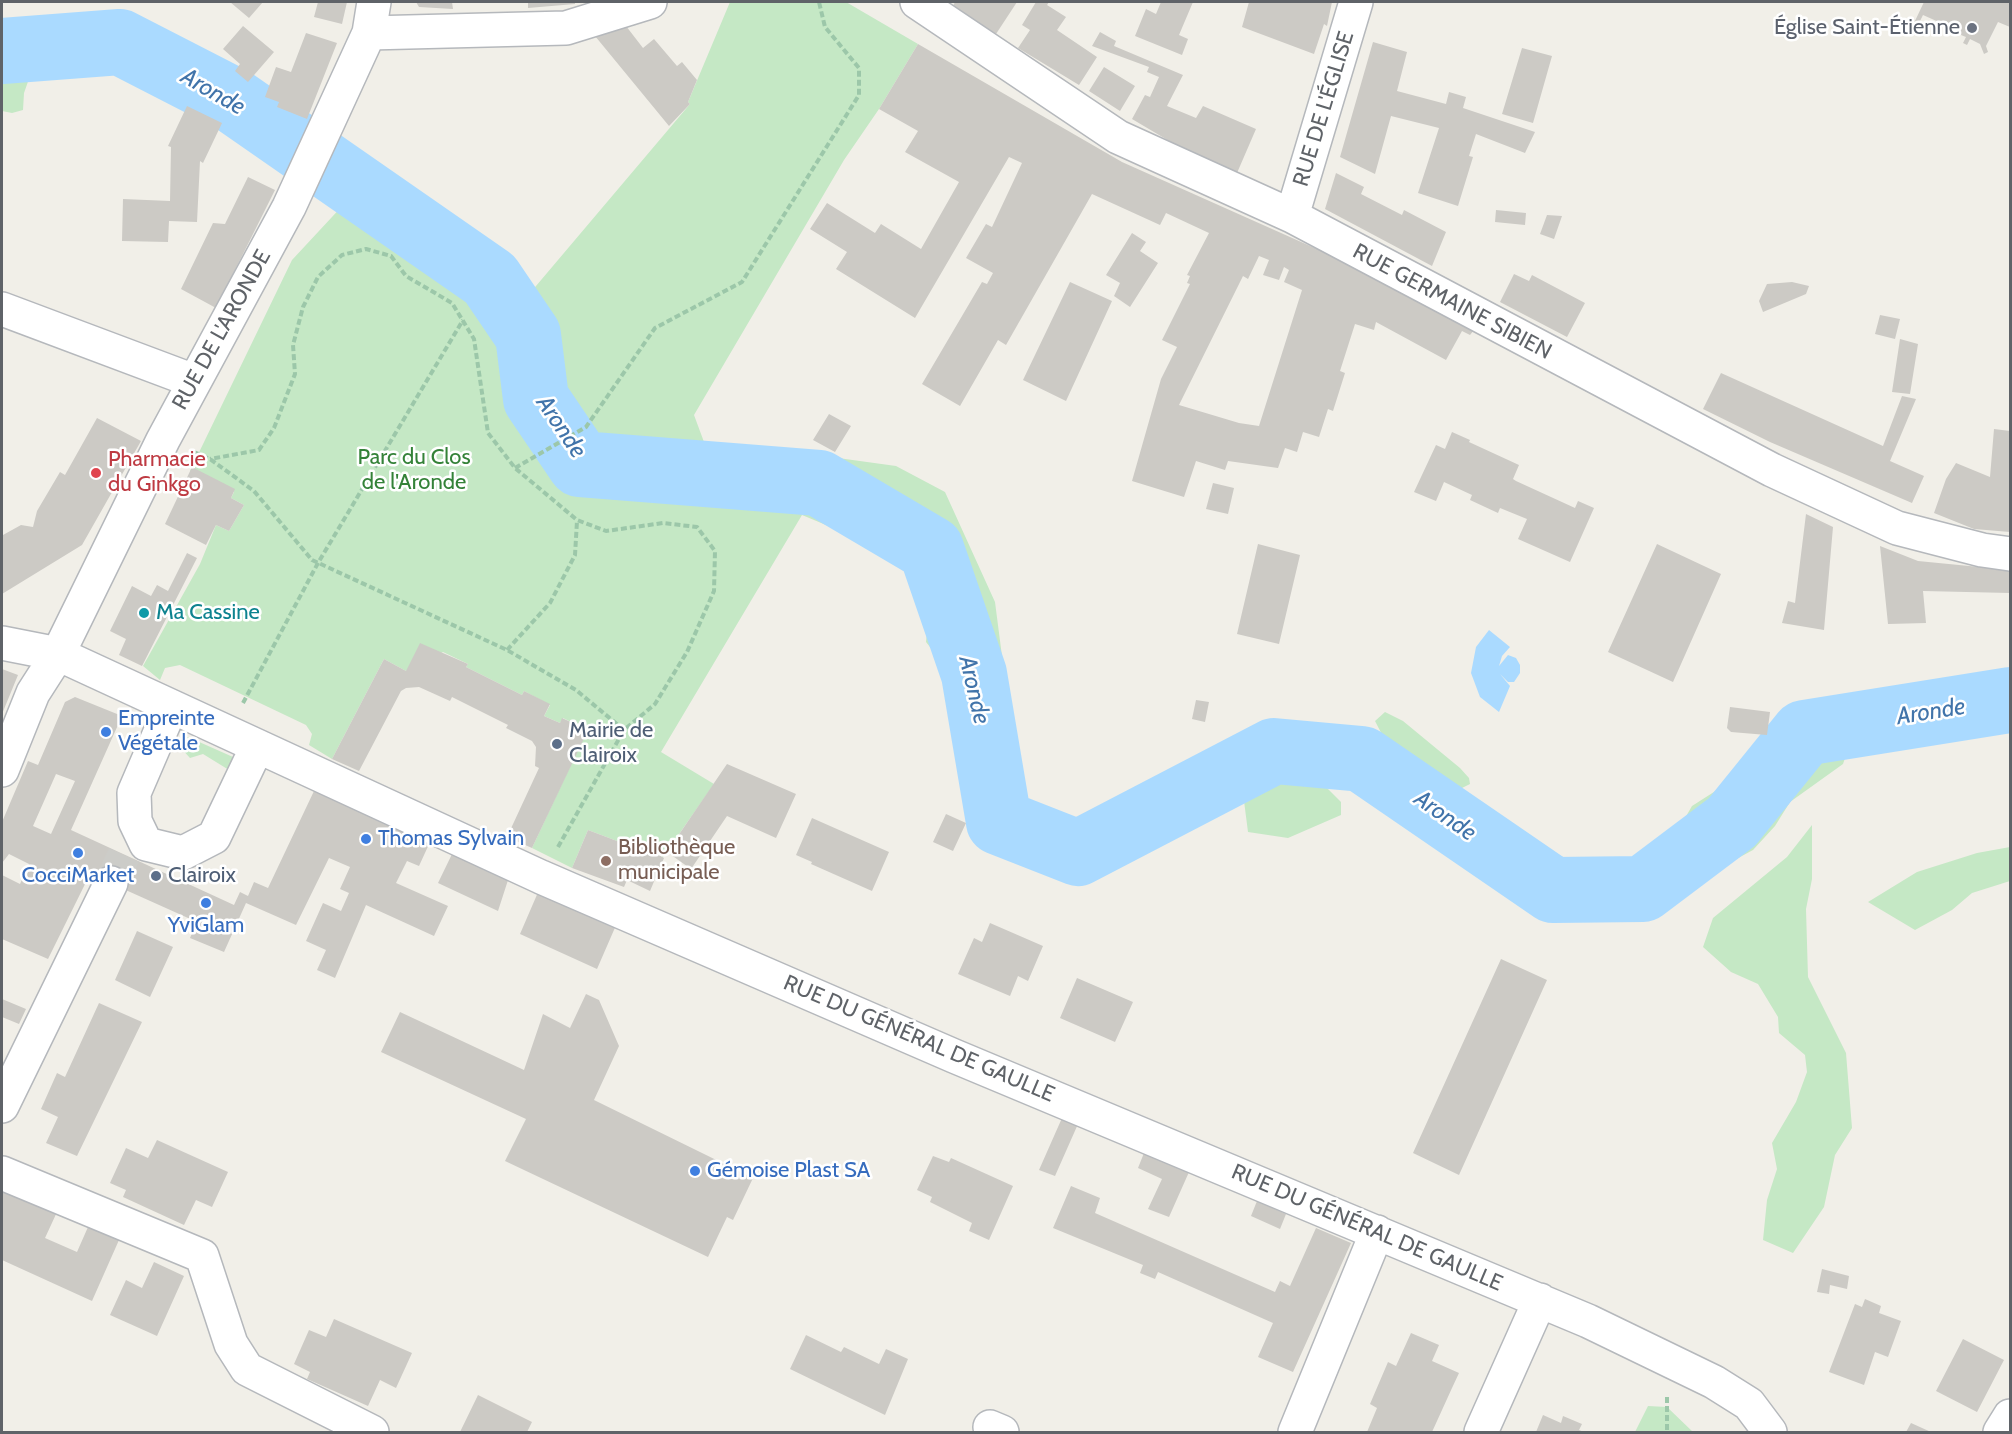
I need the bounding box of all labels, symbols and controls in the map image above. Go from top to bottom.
place label: Église Saint-Étienne [1774,15,1960,41]
marker: Église Saint-Étienne [1965,21,1979,35]
street label: RUE DE L'ÉGLISE [1288,28,1360,190]
water label: Aronde [176,62,250,122]
street label: RUE GERMAINE SIBIEN [1348,238,1556,366]
street label: RUE DE L'ARONDE [167,245,277,415]
water label: Aronde [530,390,592,464]
park label: Parc du Clos de l'Aronde [358,445,470,496]
place label: Pharmacie du Ginkgo [108,447,206,499]
marker: Pharmacie du Ginkgo [89,466,103,480]
place label: Ma Cassine [156,600,260,626]
marker: Ma Cassine [137,606,151,620]
water label: Aronde [952,653,996,727]
water label: Aronde [1895,692,1967,732]
place label: Empreinte Végétale [118,706,215,758]
place label: Mairie de Clairoix [569,718,653,770]
marker: Empreinte Végétale [99,725,113,739]
marker: Mairie de Clairoix [550,737,564,751]
water label: Aronde [1408,784,1482,848]
place label: Thomas Sylvain [378,826,524,852]
marker: Thomas Sylvain [359,832,373,846]
place label: Bibliothèque municipale [618,835,735,886]
marker: CocciMarket [71,846,85,860]
marker: Bibliothèque municipale [599,854,613,868]
place label: CocciMarket [22,863,134,889]
place label: Clairoix [168,863,236,889]
marker: Clairoix [149,869,163,883]
marker: YviGlam [199,896,213,910]
place label: YviGlam [168,913,244,939]
street label: RUE DU GÉNÉRAL DE GAULLE [779,970,1059,1108]
place label: Gémoise Plast SA [707,1158,870,1184]
street label: RUE DU GÉNÉRAL DE GAULLE [1227,1159,1507,1297]
marker: Gémoise Plast SA [688,1164,702,1178]

